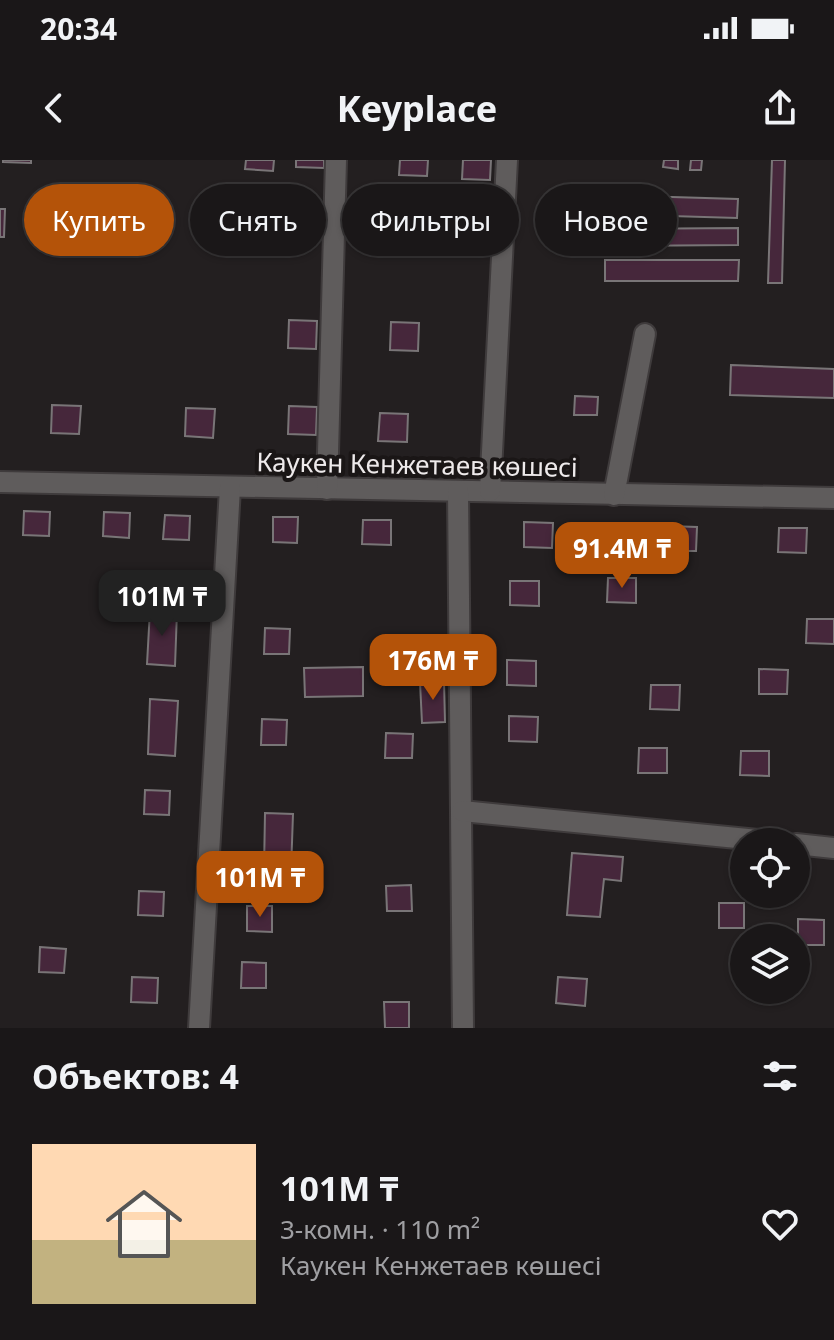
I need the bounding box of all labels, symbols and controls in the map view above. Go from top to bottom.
text: 20:34 [40,8,117,49]
text: Keyplace [337,84,497,133]
icon: back [32,86,76,130]
icon: share [758,86,802,130]
chip: Купить [24,184,174,256]
chip: Снять [190,184,326,256]
chip: Фильтры [342,184,519,256]
chip: Новое [535,184,677,256]
street label: Каукен Кенжетаев көшесі [256,443,578,485]
pin: 91.4M ₸ [548,522,696,590]
text: 91.4M ₸ [573,530,671,566]
pin: 101M ₸ [97,570,227,638]
text: 101M ₸ [117,578,207,614]
pin: 176M ₸ [368,634,498,702]
text: 176M ₸ [388,642,478,678]
map controls [730,828,810,1004]
button: locate [730,828,810,908]
pin: 101M ₸ [195,851,325,919]
text: 101M ₸ [215,859,305,895]
button: layers [730,924,810,1004]
text: Объектов: 4 [32,1053,239,1099]
icon: filters [758,1054,802,1098]
text: 101M ₸ [280,1165,399,1211]
icon: home [96,1176,192,1272]
icon: heart [758,1202,802,1246]
text: 3-комн. · 110 m² [280,1211,480,1247]
text: Каукен Кенжетаев көшесі [280,1247,601,1283]

